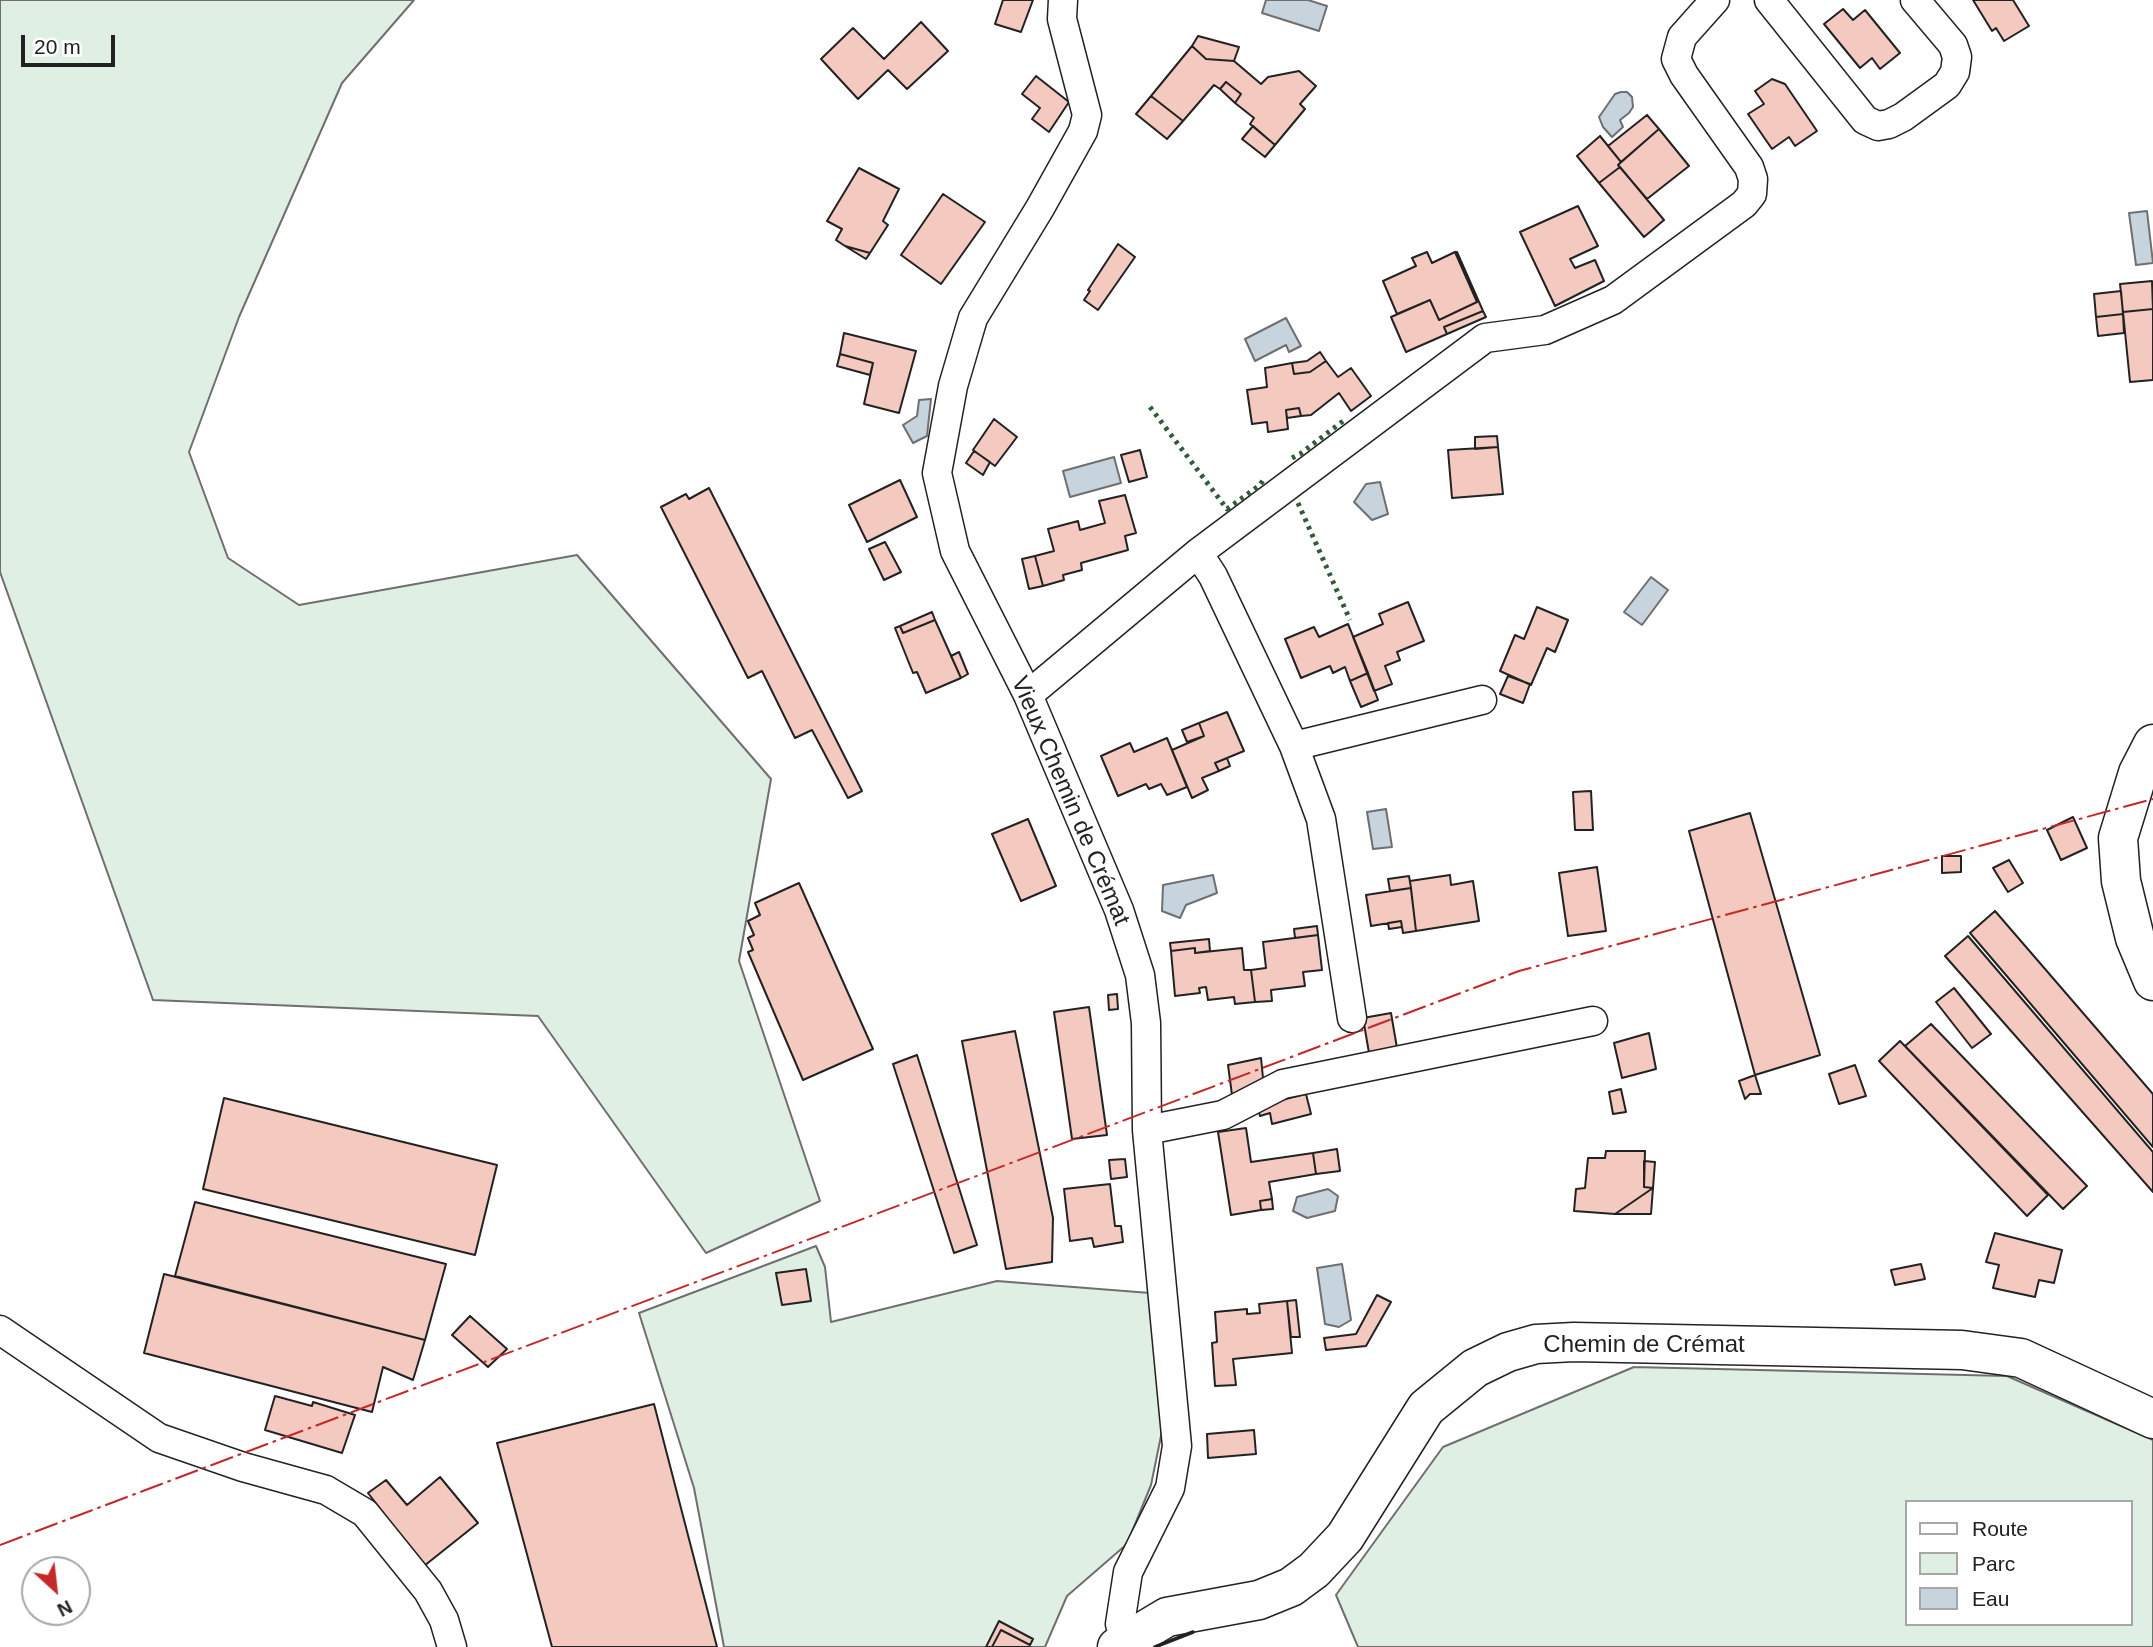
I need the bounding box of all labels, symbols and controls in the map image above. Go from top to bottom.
scale bar [24,21,119,65]
text: 20 m [34,35,81,58]
street label: Vieux Chemin de Crémat [1004,672,1136,930]
street label: Chemin de Crémat [1543,1331,1745,1359]
legend [1904,1500,2132,1626]
text: Route [1972,1517,2028,1540]
text: Parc [1972,1552,2015,1575]
north arrow [21,1556,91,1626]
text: Eau [1972,1587,2009,1610]
text: N [54,1596,76,1621]

